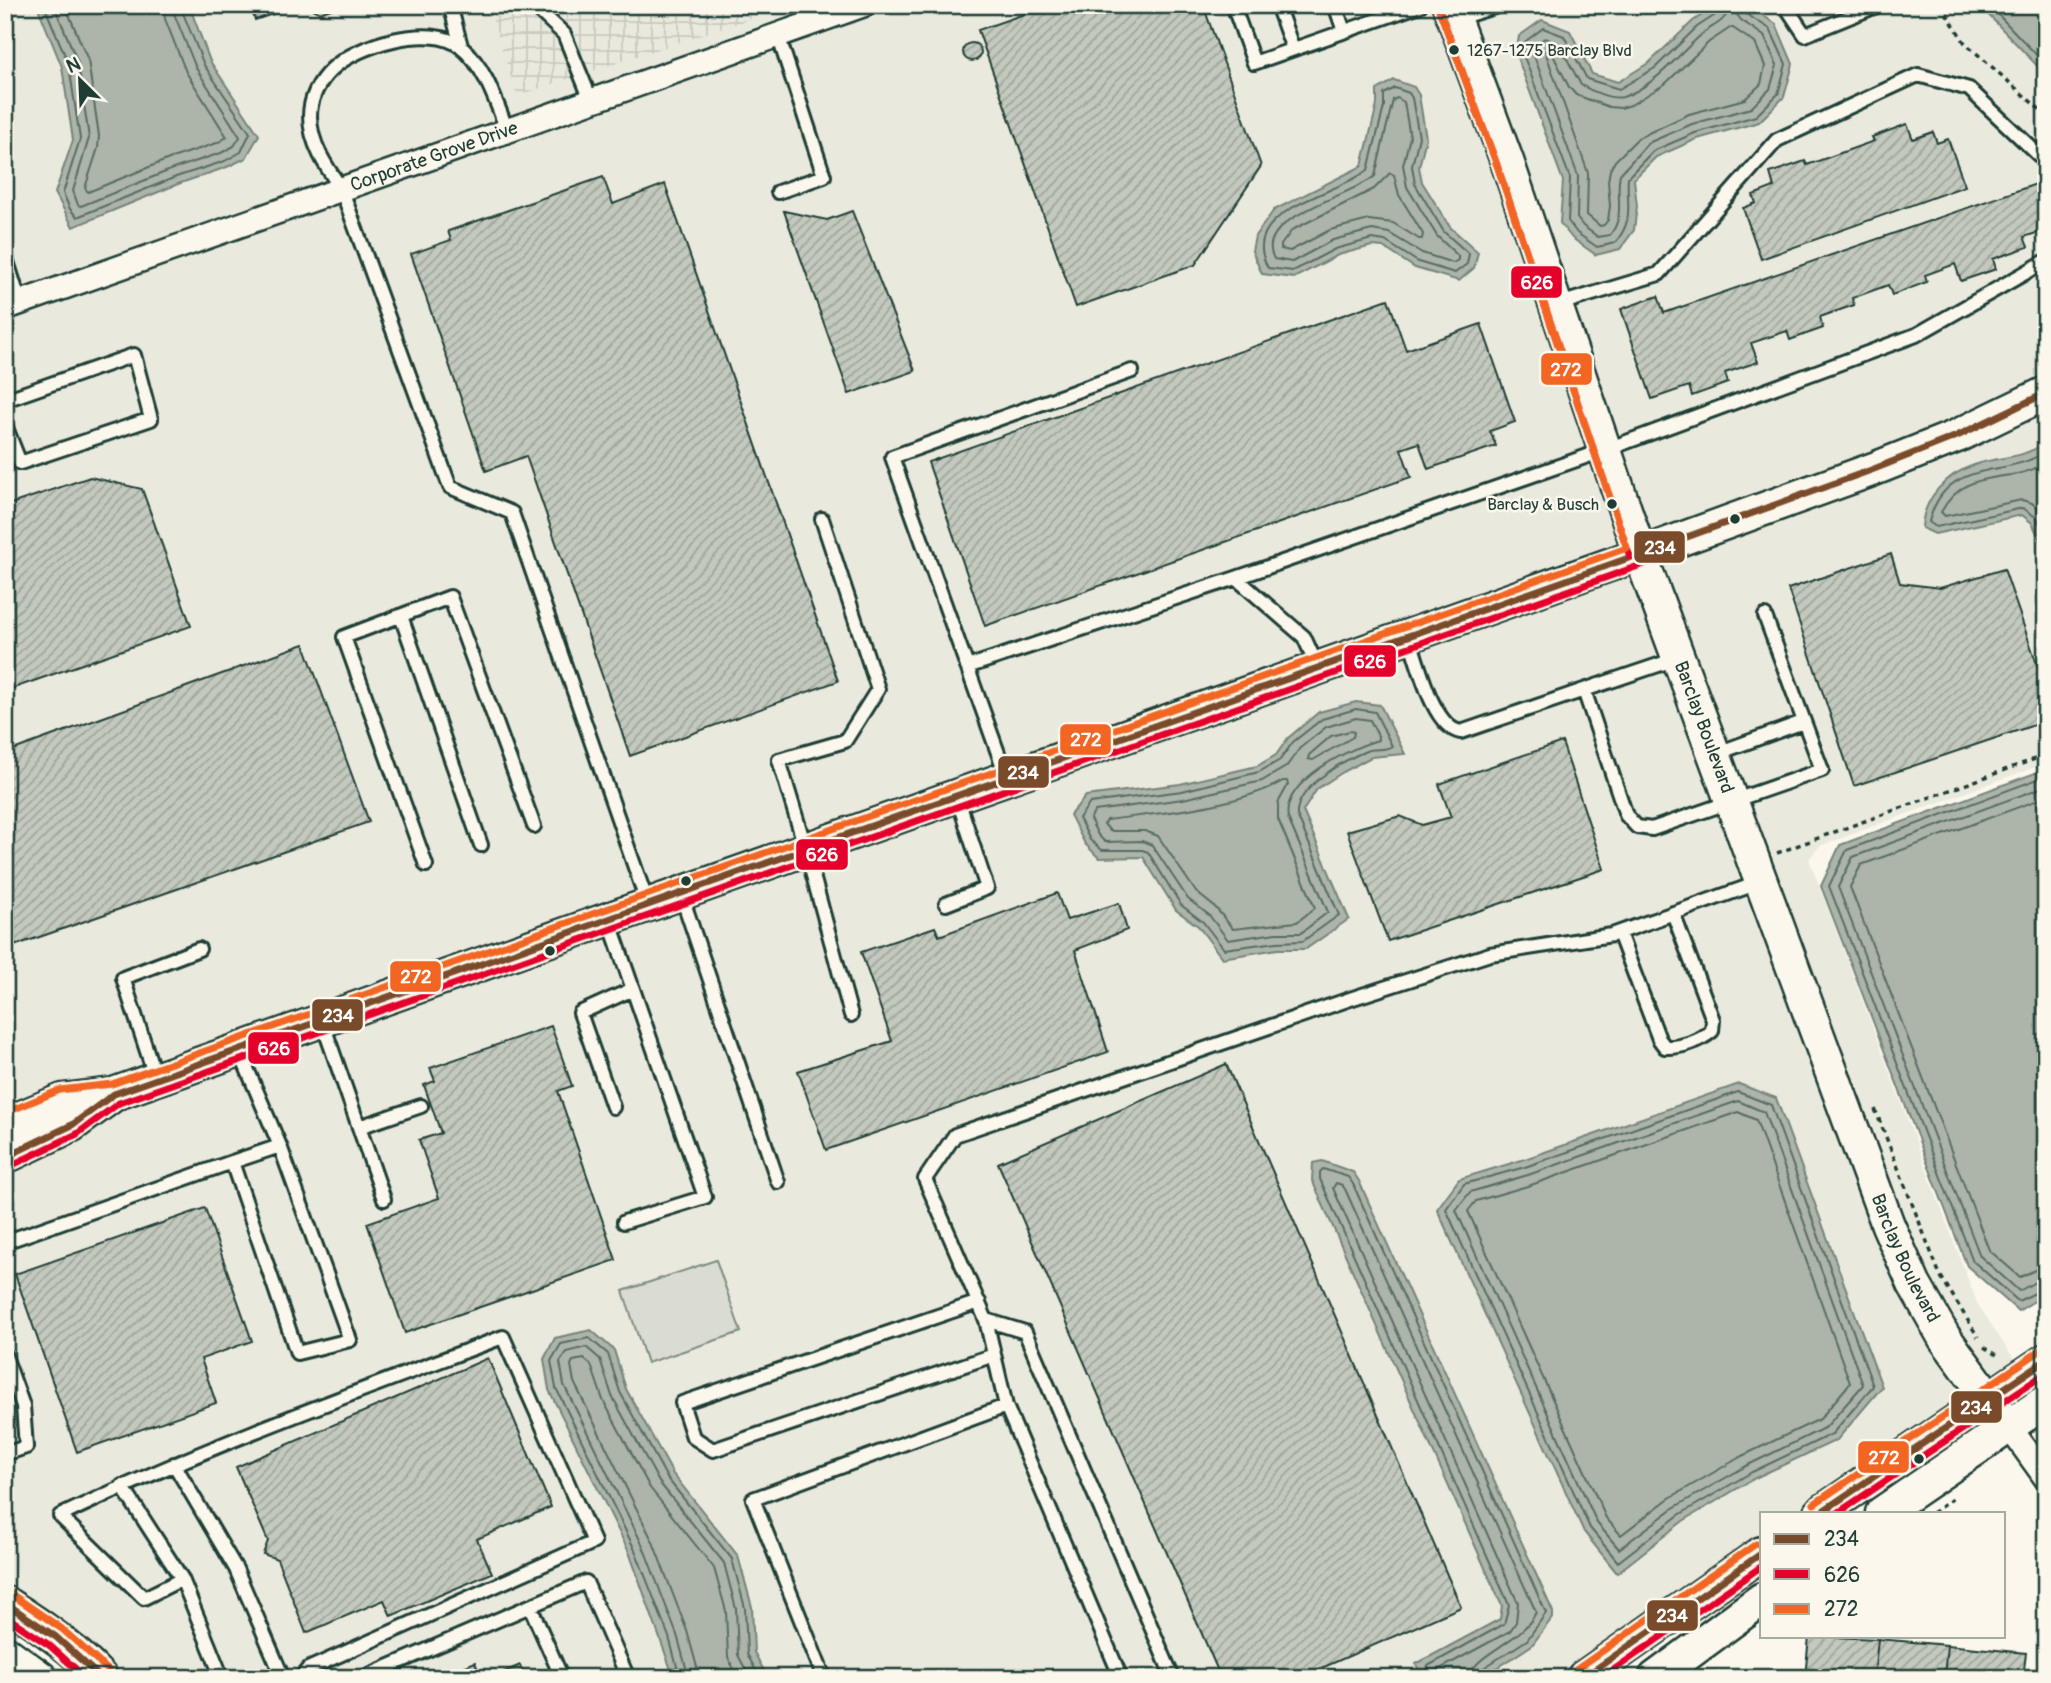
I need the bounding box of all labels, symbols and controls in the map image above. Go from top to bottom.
place label: 1267-1275 Barclay Blvd [1467,40,1632,61]
marker: 1267-1275 Barclay Blvd [1447,43,1461,57]
north arrow [46,46,116,116]
text: N [63,52,84,79]
street label: Corporate Grove Drive [347,116,522,197]
line badge: 626 [1510,265,1563,299]
text: 626 [1521,271,1553,295]
line badge: 272 [1540,352,1593,386]
text: 272 [1550,358,1582,382]
place label: Barclay & Busch [1487,494,1599,515]
marker: Barclay & Busch [1605,497,1619,511]
unlabelled marker [1728,512,1742,526]
line badge: 234 [1633,530,1686,564]
text: 234 [1644,536,1676,560]
line badge: 626 [1343,644,1397,678]
text: 626 [1354,650,1386,674]
street label: Barclay Boulevard [1669,658,1739,797]
line badge: 272 [1059,723,1112,756]
text: 272 [1070,728,1102,752]
line badge: 234 [997,755,1050,789]
text: 234 [1007,761,1039,785]
line badge: 626 [795,838,849,871]
text: 626 [806,843,838,867]
unlabelled marker [679,874,693,888]
unlabelled marker [543,944,557,958]
line badge: 272 [389,960,442,993]
text: 272 [400,965,432,989]
line badge: 234 [311,998,364,1032]
text: 234 [322,1004,354,1028]
line badge: 626 [247,1031,300,1065]
text: 626 [258,1037,290,1061]
street label: Barclay Boulevard [1866,1191,1945,1327]
line badge: 234 [1950,1390,2003,1424]
text: 234 [1960,1396,1992,1420]
line badge: 272 [1857,1440,1910,1474]
text: 272 [1868,1446,1900,1470]
unlabelled marker [1912,1452,1926,1466]
legend [1760,1512,2006,1638]
text: 234 [1824,1526,1859,1553]
text: 626 [1824,1562,1860,1589]
text: 272 [1824,1596,1859,1623]
line badge: 234 [1646,1599,1699,1632]
text: 234 [1656,1604,1688,1628]

